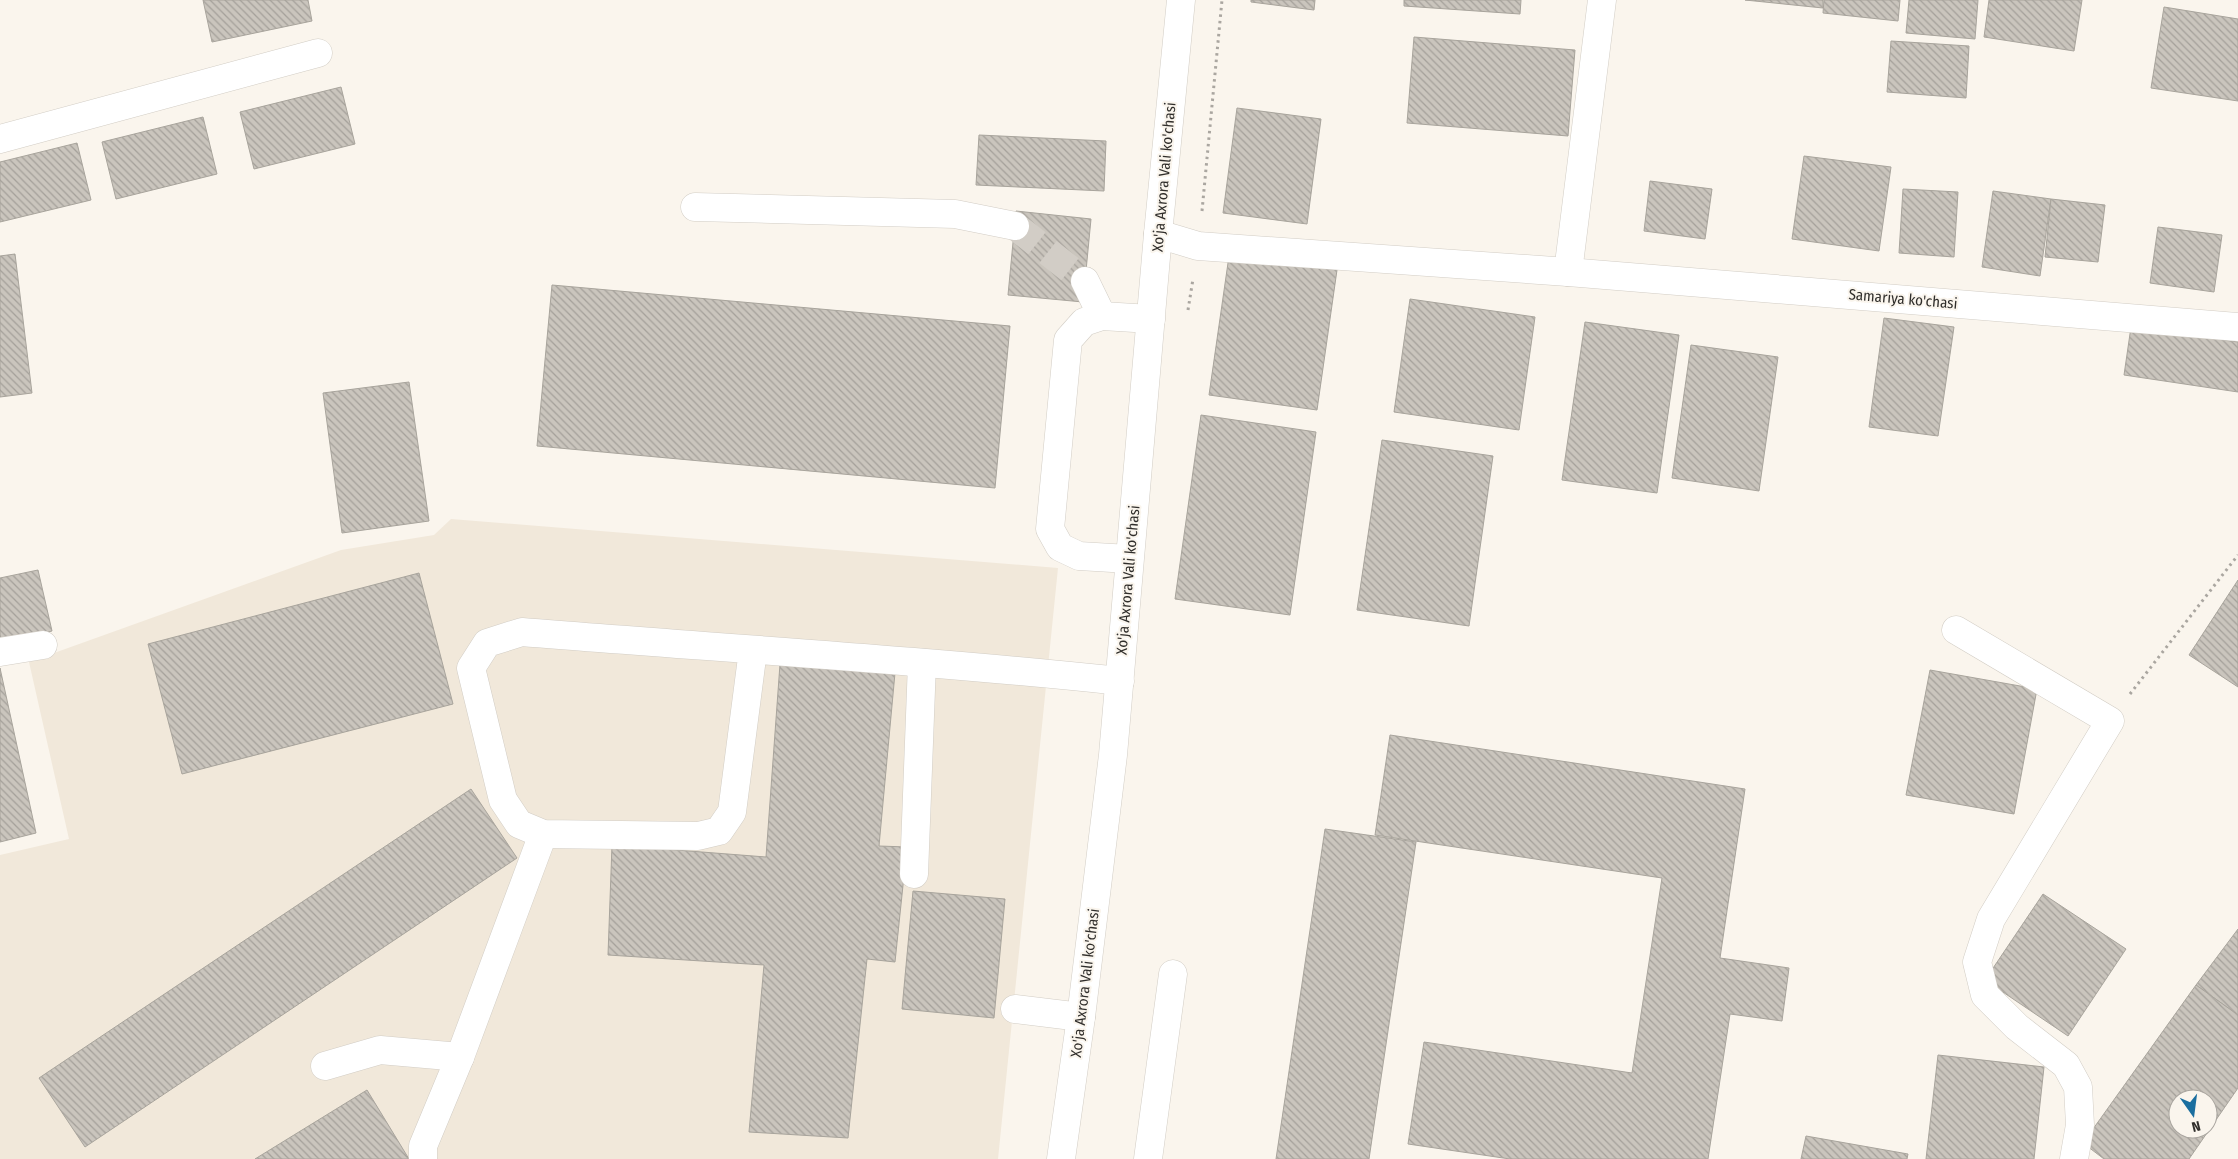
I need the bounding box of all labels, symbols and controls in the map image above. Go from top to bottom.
street label: Xo'ja Axrora Vali ko'chasi [1148,101,1180,253]
street label: Samariya ko'chasi [1848,285,1958,313]
street label: Xo'ja Axrora Vali ko'chasi [1112,504,1144,656]
street label: Xo'ja Axrora Vali ko'chasi [1067,907,1103,1059]
north arrow [2168,1089,2218,1139]
text: N [2190,1117,2202,1135]

